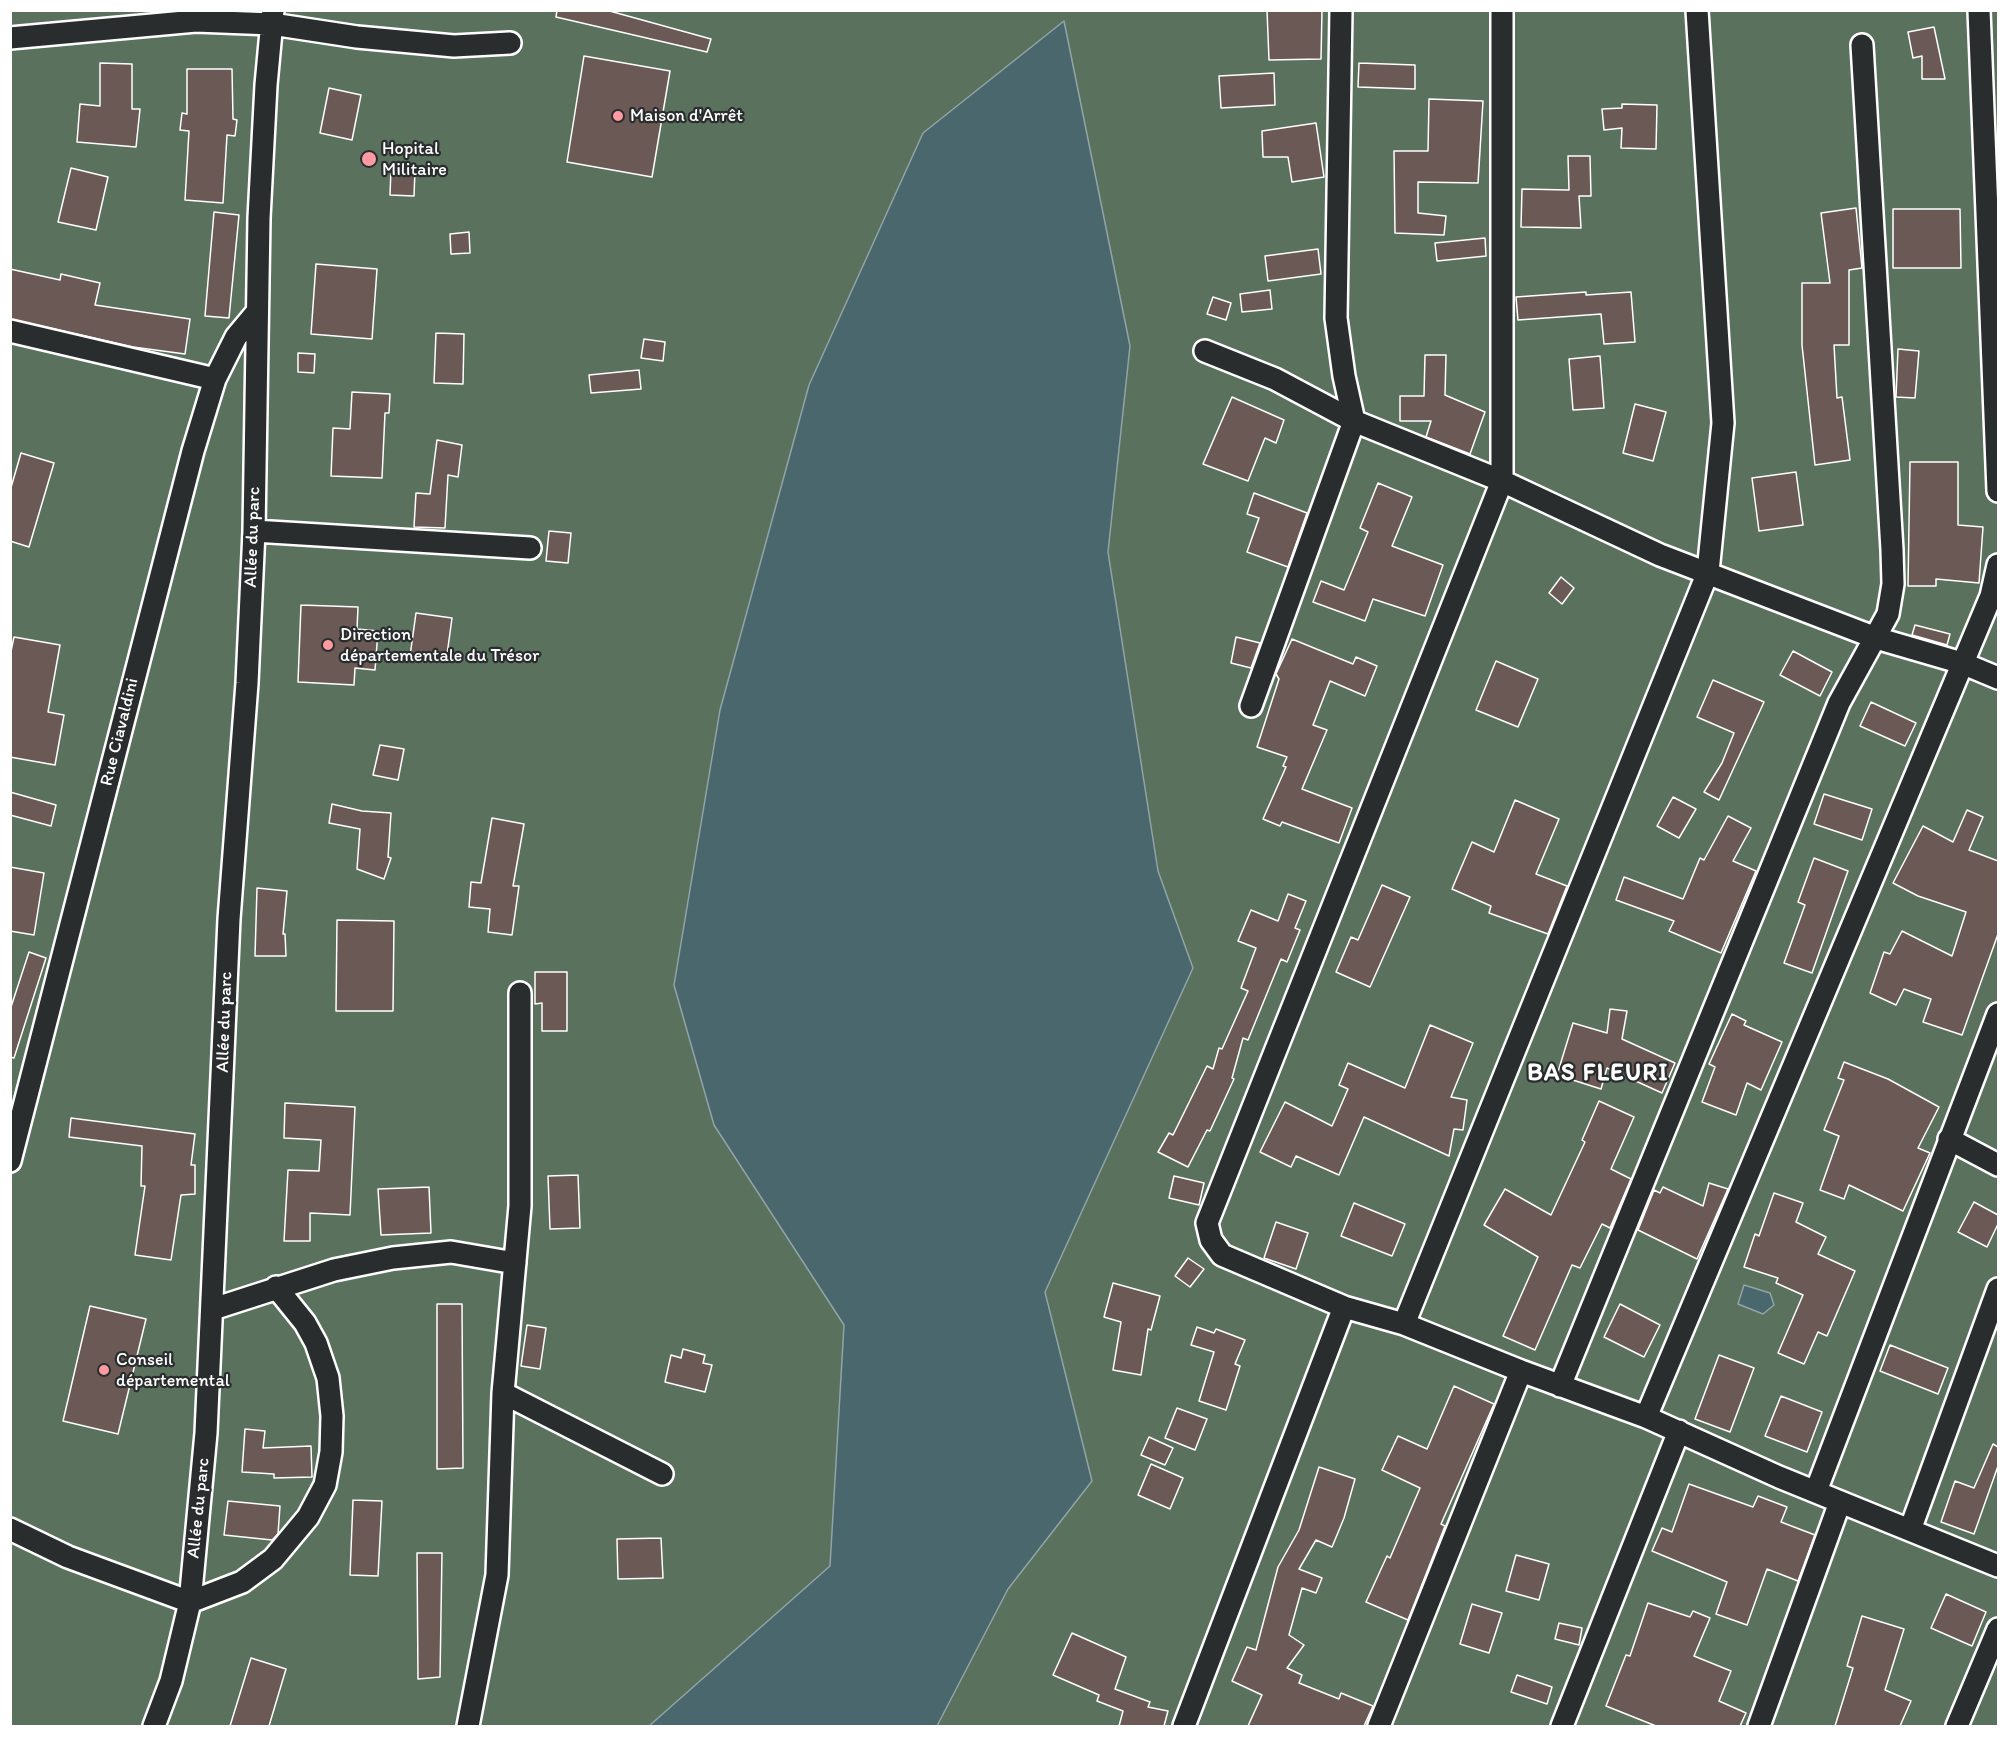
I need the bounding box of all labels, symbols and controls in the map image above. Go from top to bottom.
place label: Maison d'Arrêt [630,105,743,127]
marker: Maison d'Arrêt [611,109,625,123]
place label: Hopital Militaire [382,138,447,180]
marker: Hopital Militaire [360,150,378,168]
street label: Allée du parc [240,486,266,588]
place label: Direction départementale du Trésor [340,624,539,666]
marker: Direction départementale du Trésor [321,638,335,652]
street label: Rue Ciavaldini [96,676,144,788]
street label: Allée du parc [212,971,238,1073]
district label: BAS FLEURI [1527,1060,1669,1088]
place label: Conseil départemental [116,1349,230,1392]
marker: Conseil départemental [97,1363,111,1377]
street label: Allée du parc [183,1457,215,1559]

